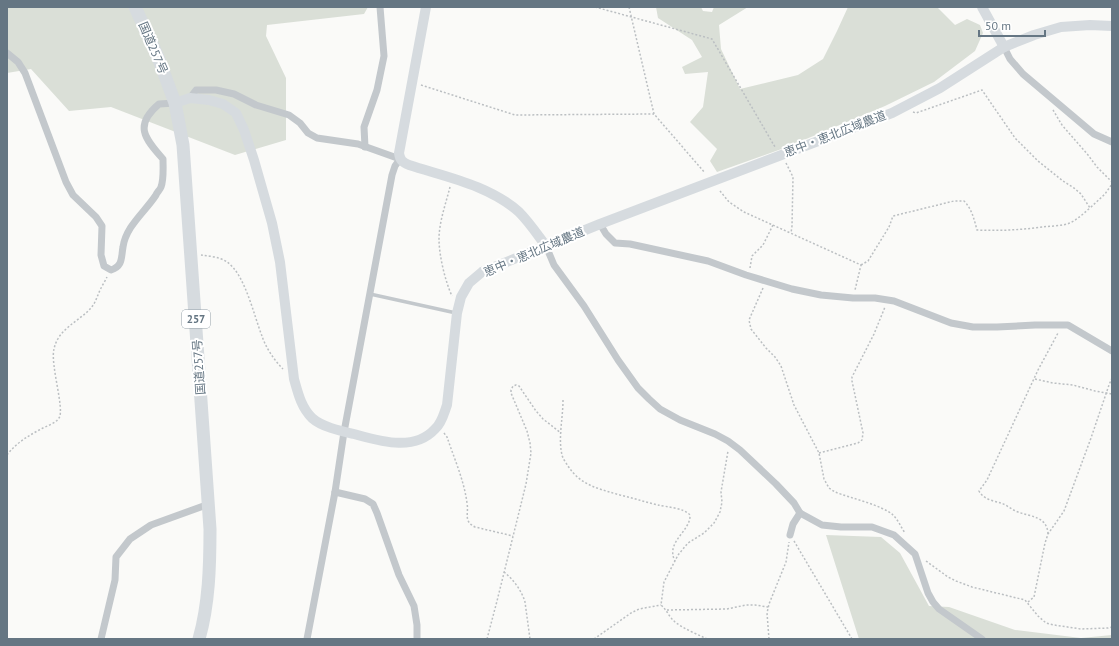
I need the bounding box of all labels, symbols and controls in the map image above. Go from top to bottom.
scale bar [979,12,1045,38]
text: 50 m [985,18,1011,33]
street label: 国道257号 [136,19,171,76]
street label: 恵中・恵北広域農道 [782,107,888,160]
street label: 恵中・恵北広域農道 [481,224,586,280]
road number: 257 [182,310,210,328]
street label: 国道257号 [189,339,208,395]

